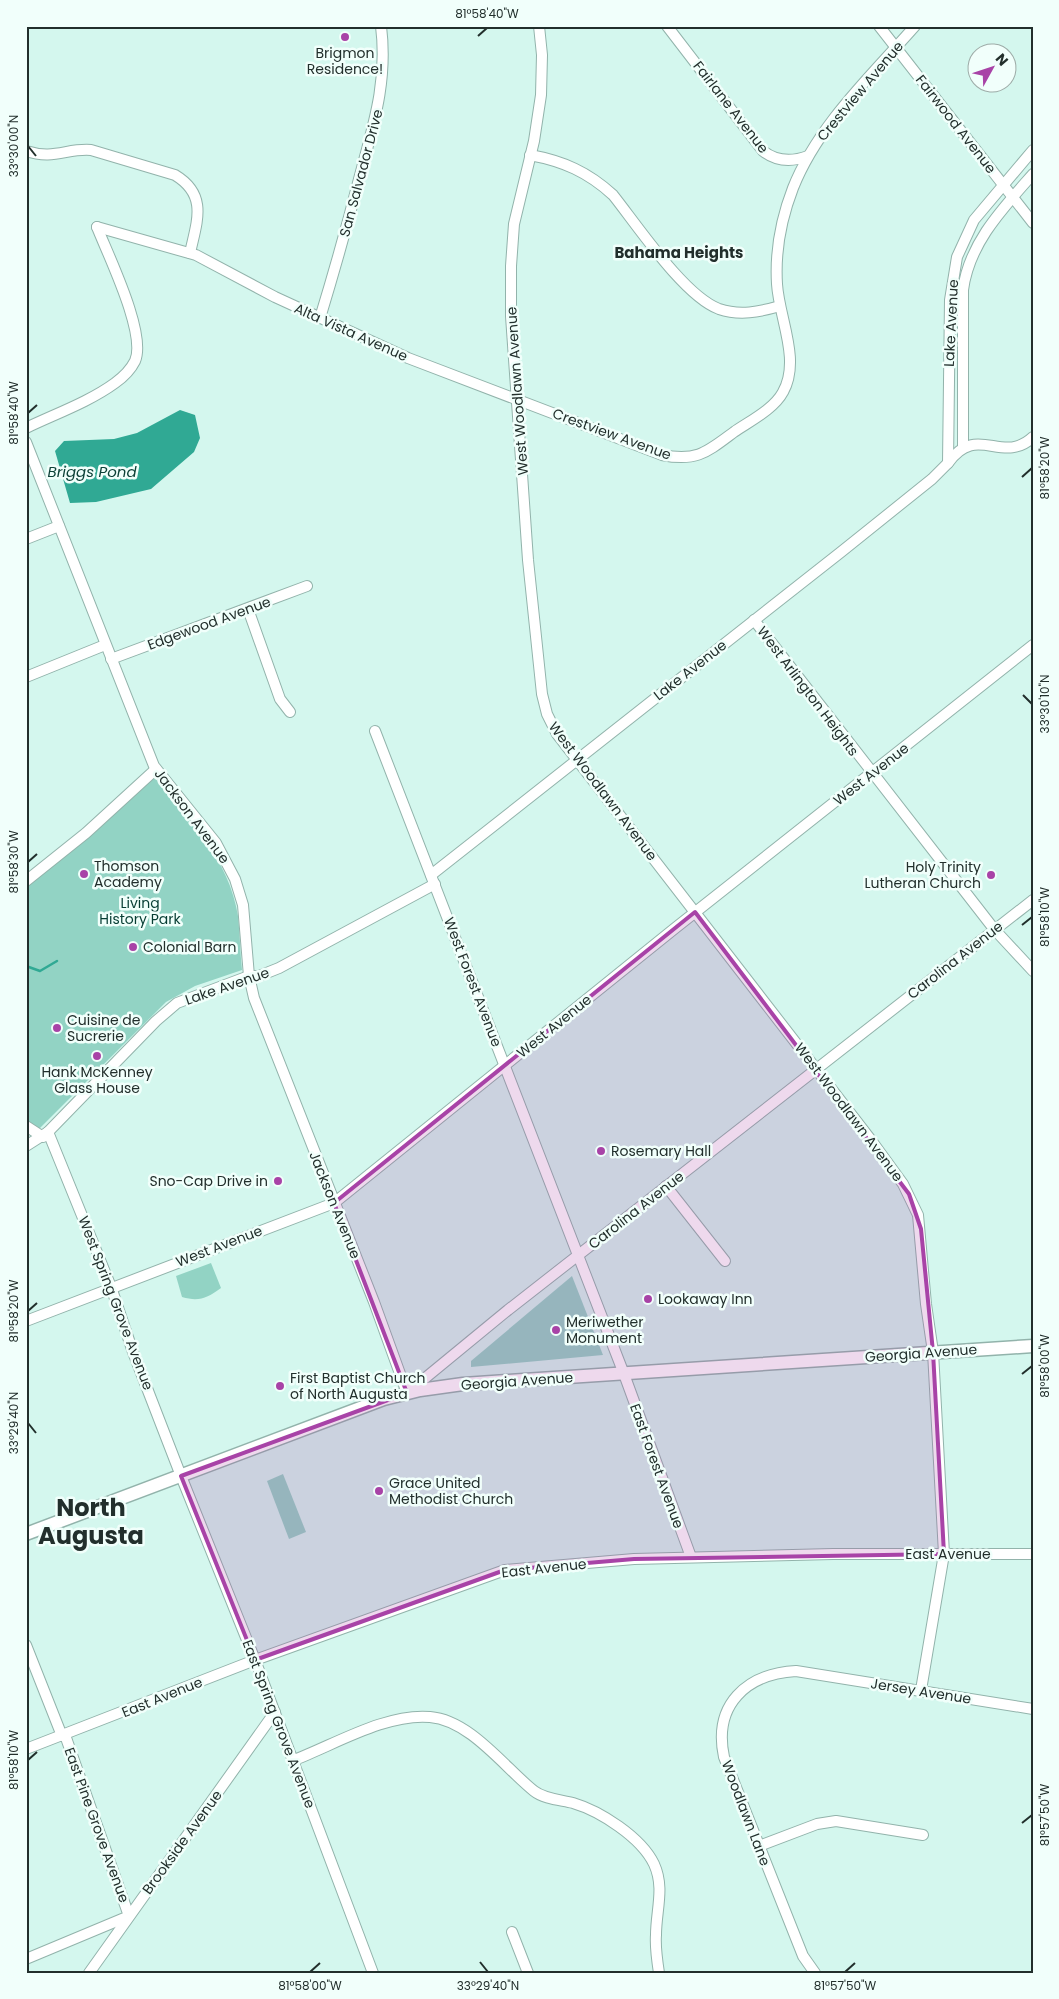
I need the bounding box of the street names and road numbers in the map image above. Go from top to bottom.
street label: Crestview Avenue [812,36,908,145]
street label: Fairlane Avenue [689,57,774,158]
street label: Fairwood Avenue [911,70,1001,178]
street label: San Salvador Drive [334,107,388,239]
street label: Lake Avenue [939,278,963,367]
street label: Alta Vista Avenue [291,298,411,366]
street label: West Woodlawn Avenue [501,306,533,476]
street label: Crestview Avenue [550,403,674,465]
street label: Edgewood Avenue [145,591,274,655]
street label: West Arlington Heights [753,622,863,760]
street label: Lake Avenue [649,635,731,705]
street label: West Woodlawn Avenue [544,717,662,865]
street label: West Avenue [829,738,913,810]
street label: Jackson Avenue [150,764,235,868]
street label: West Forest Avenue [439,914,507,1050]
street label: Carolina Avenue [903,916,1007,1004]
street label: Lake Avenue [182,962,272,1010]
street label: West Avenue [512,989,596,1062]
street label: West Woodlawn Avenue [790,1038,908,1186]
street label: Jackson Avenue [304,1148,366,1262]
street label: Carolina Avenue [584,1166,688,1254]
street label: West Spring Grove Avenue [74,1213,159,1393]
street label: West Avenue [173,1220,265,1272]
street label: Georgia Avenue [864,1339,978,1367]
street label: Georgia Avenue [460,1367,574,1395]
street label: East Forest Avenue [625,1401,689,1531]
street label: East Avenue [905,1544,991,1564]
street label: East Avenue [501,1554,588,1582]
street label: East Spring Grove Avenue [238,1637,321,1812]
street label: East Avenue [119,1672,206,1722]
street label: Jersey Avenue [869,1673,973,1709]
street label: East Pine Grove Avenue [60,1745,134,1906]
street label: Woodlawn Lane [717,1757,775,1869]
street label: Brookside Avenue [137,1786,227,1898]

